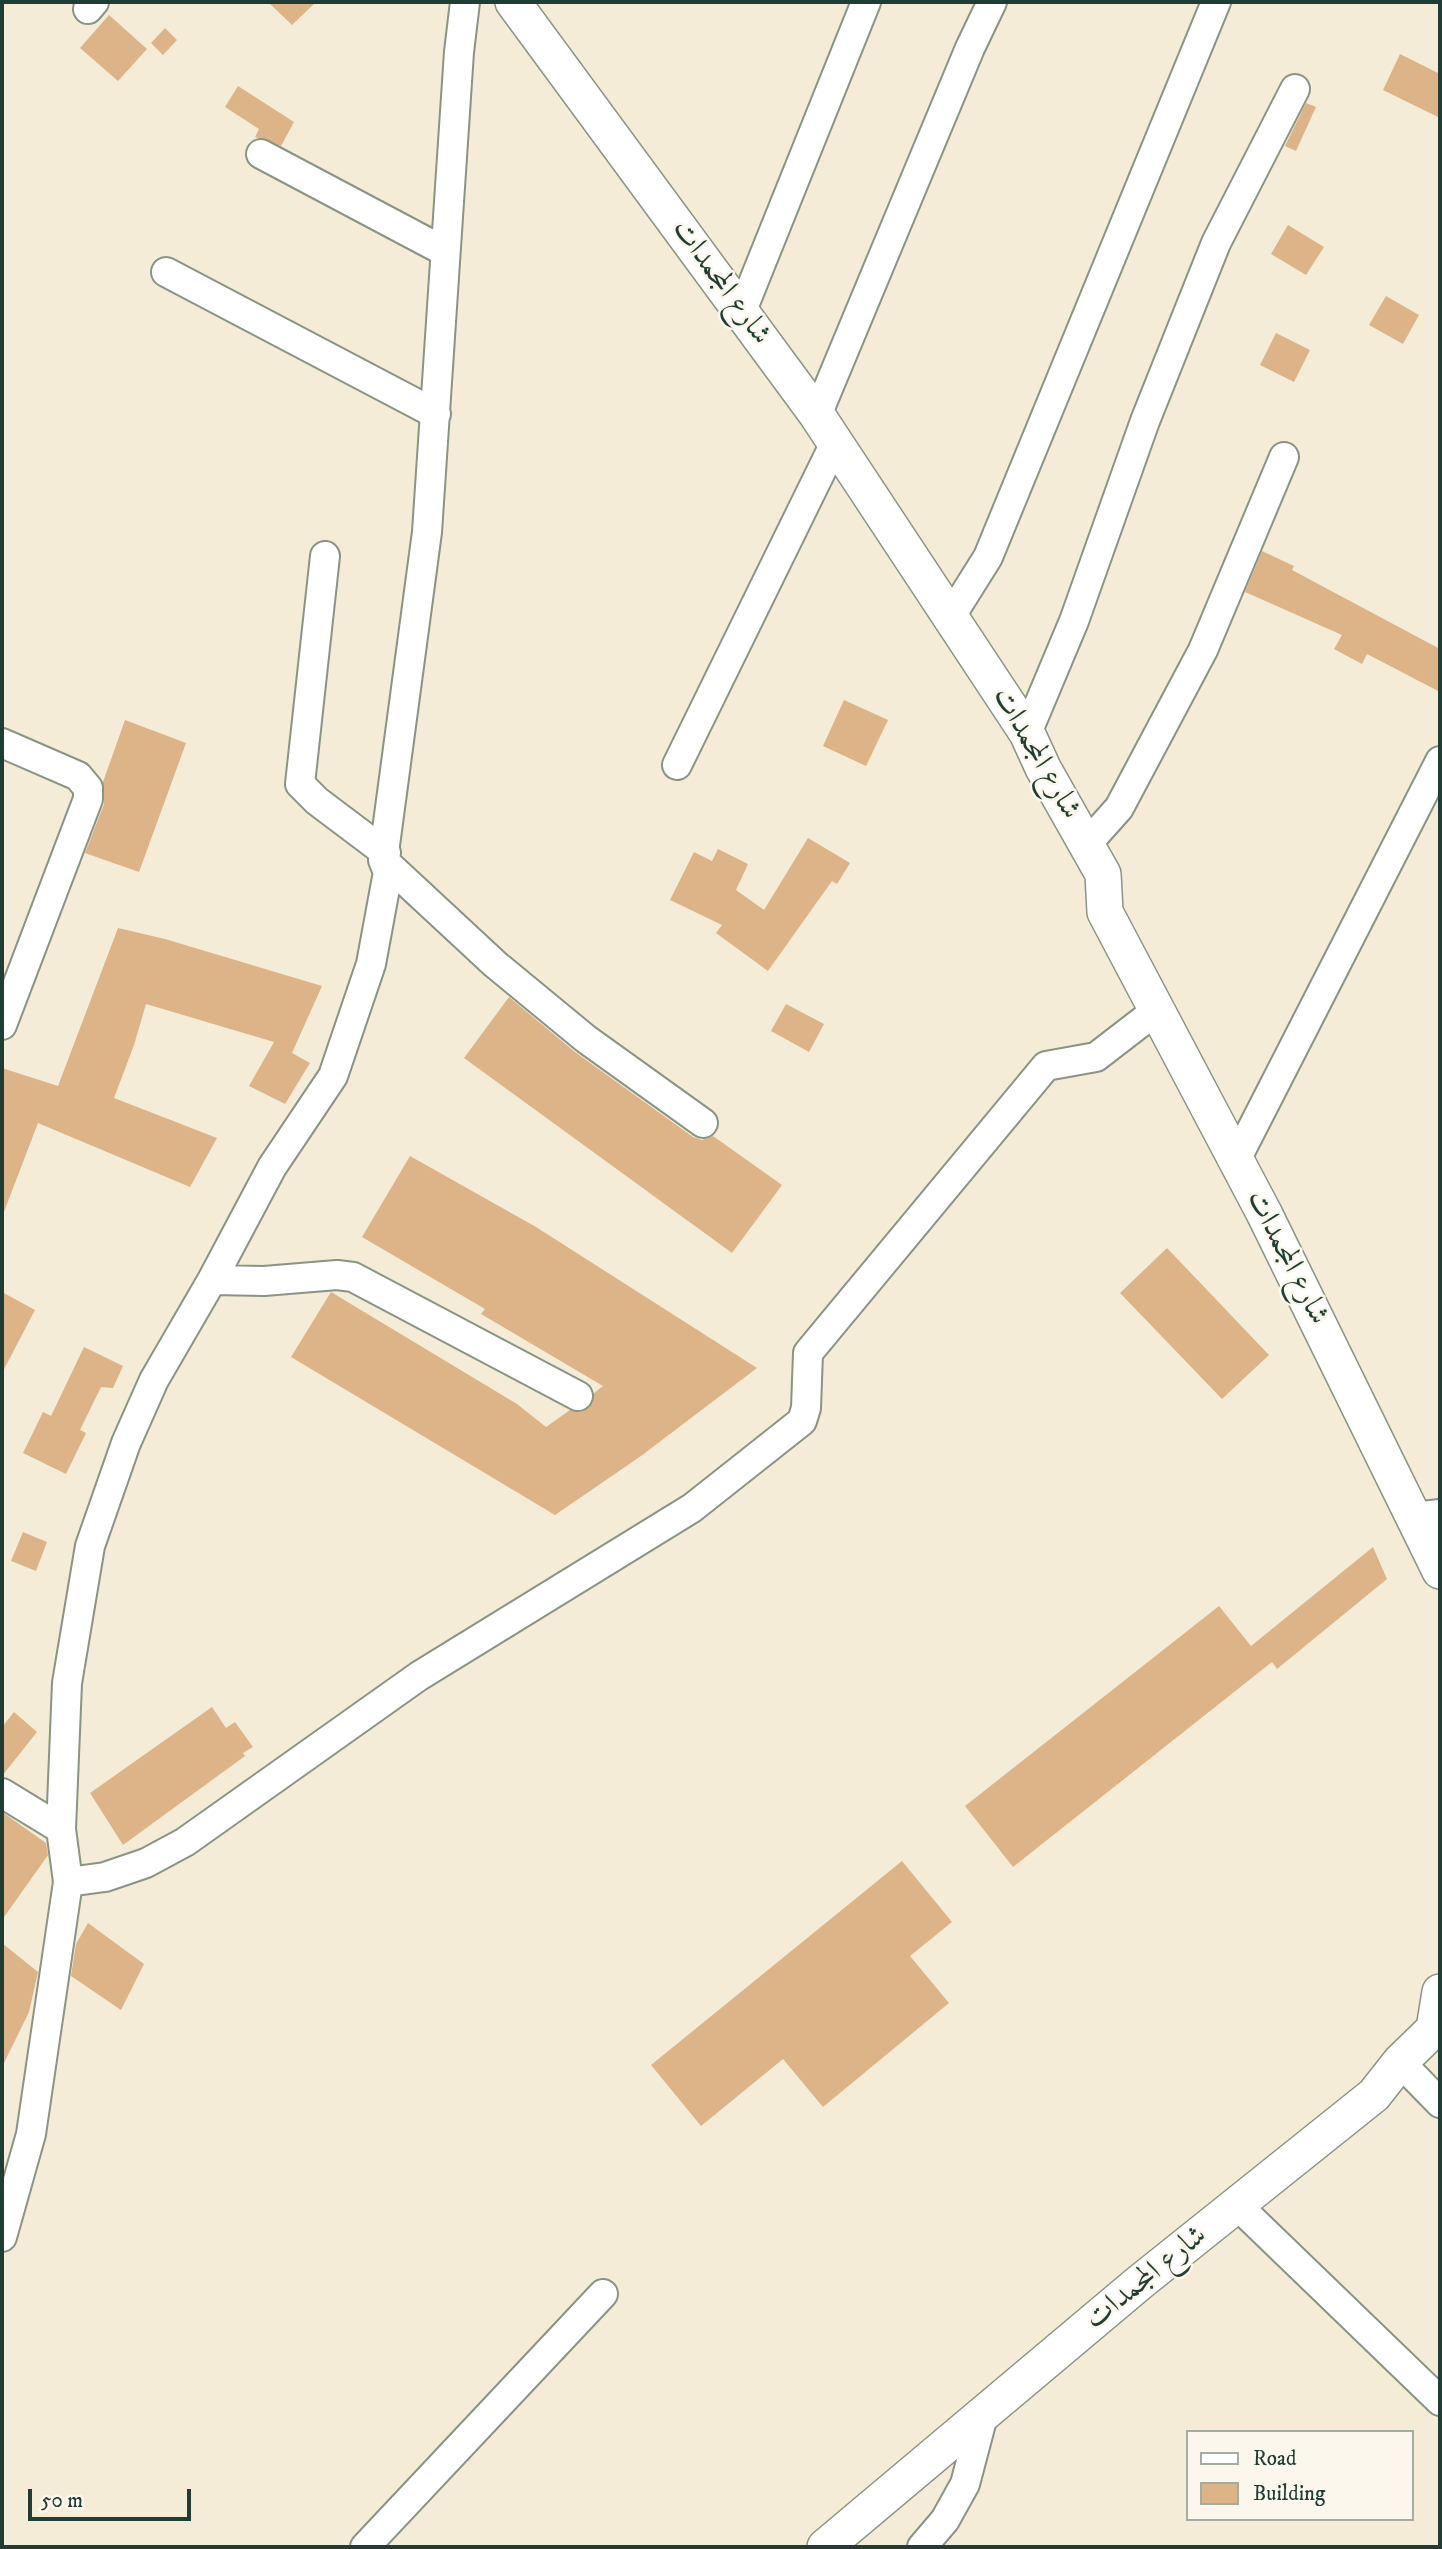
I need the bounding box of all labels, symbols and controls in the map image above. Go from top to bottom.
street label: شارع المجمدات [662,213,778,353]
street label: شارع المجمدات [983,682,1087,826]
street label: شارع المجمدات [1237,1185,1335,1331]
street label: شارع المجمدات [1079,2219,1215,2339]
legend [1186,2430,1414,2521]
text: Road [1253,2446,1297,2472]
scale bar [32,2476,194,2520]
text: Building [1253,2481,1325,2507]
text: 50 m [41,2488,83,2514]

